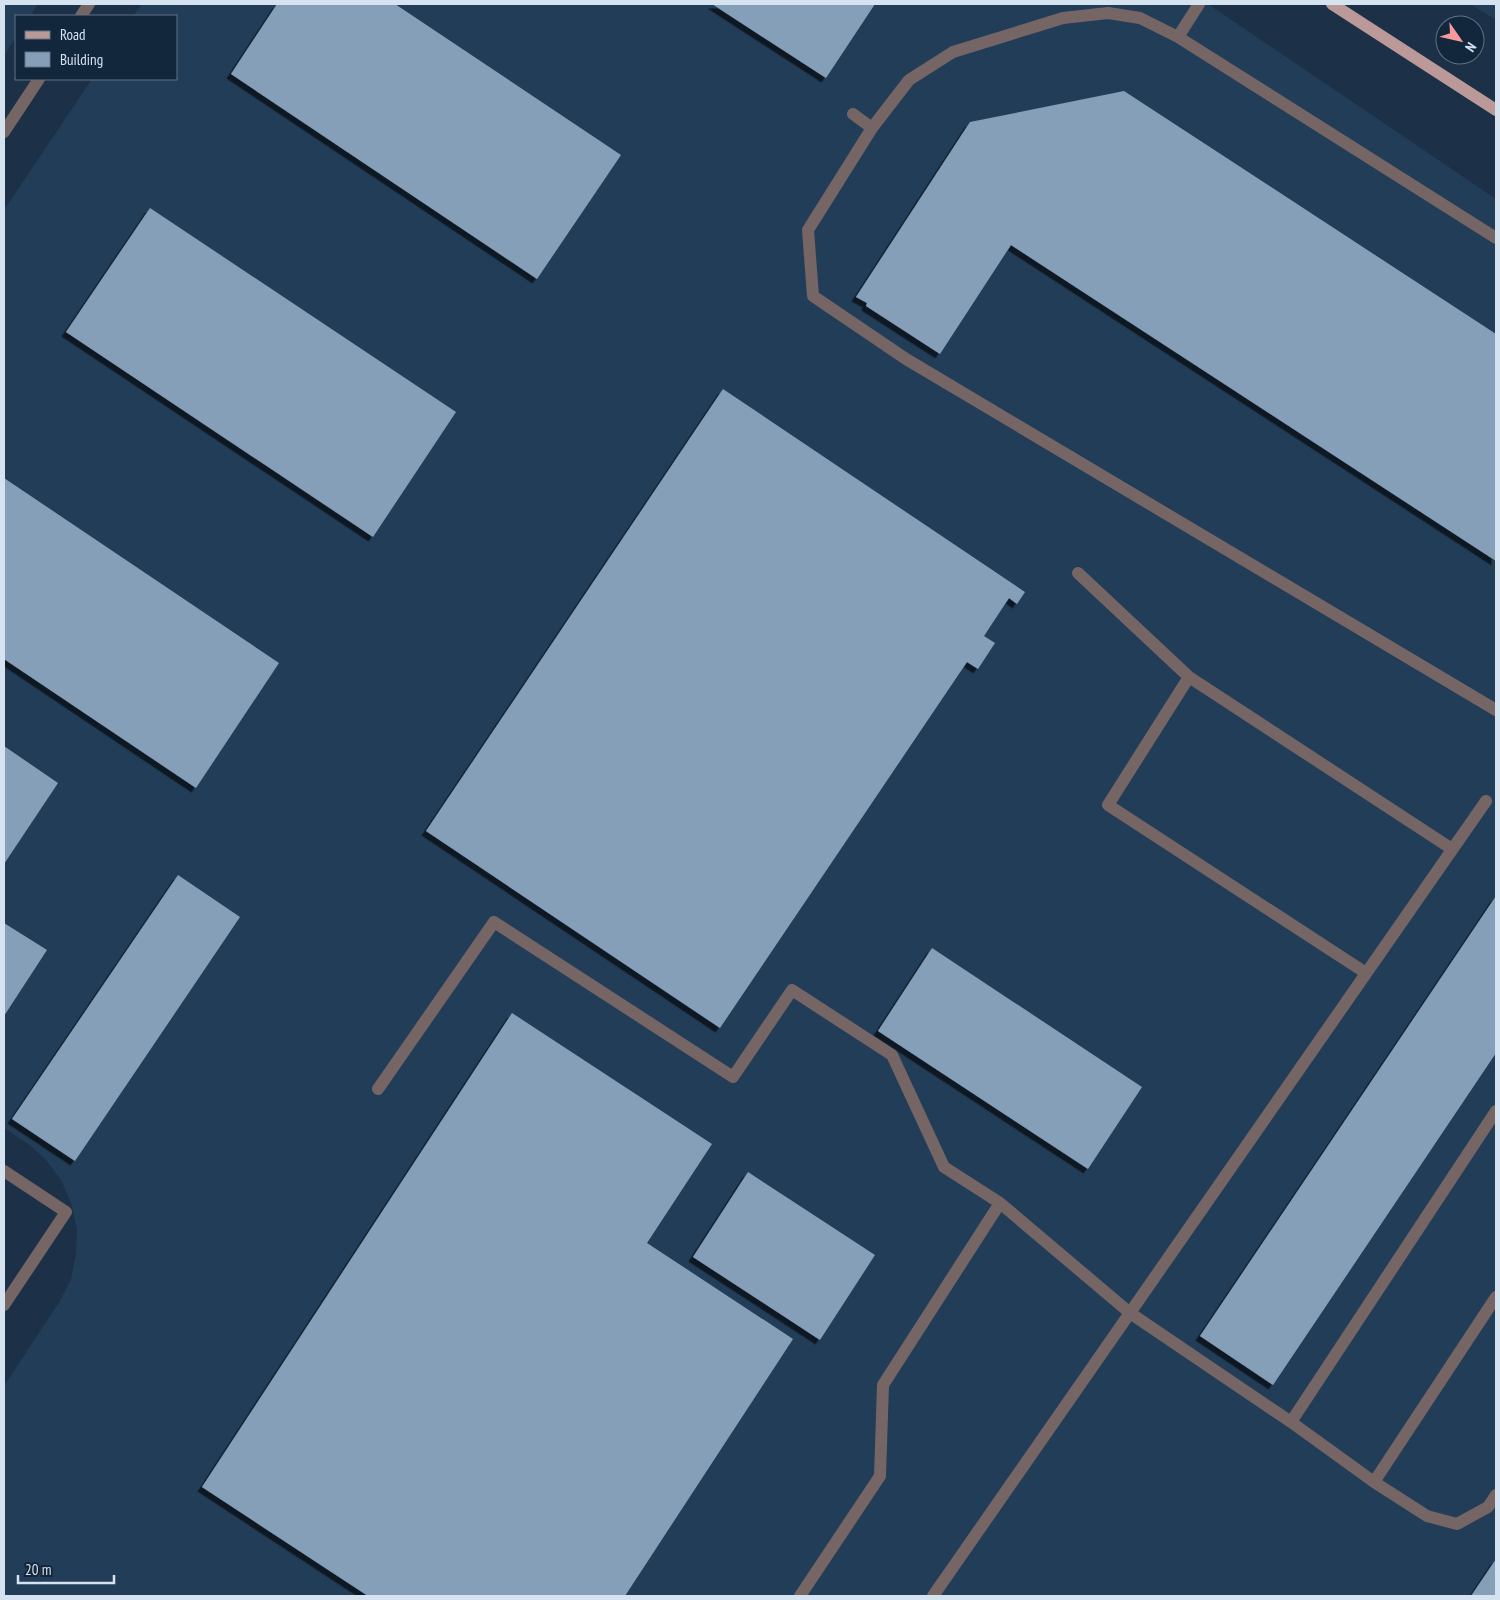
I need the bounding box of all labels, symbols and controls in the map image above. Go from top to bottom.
legend [15,15,178,80]
north arrow [1435,15,1485,65]
text: Road [60,25,86,44]
text: N [1461,39,1480,55]
text: Building [60,50,103,69]
scale bar [18,1552,114,1584]
text: 20 m [25,1560,51,1579]

